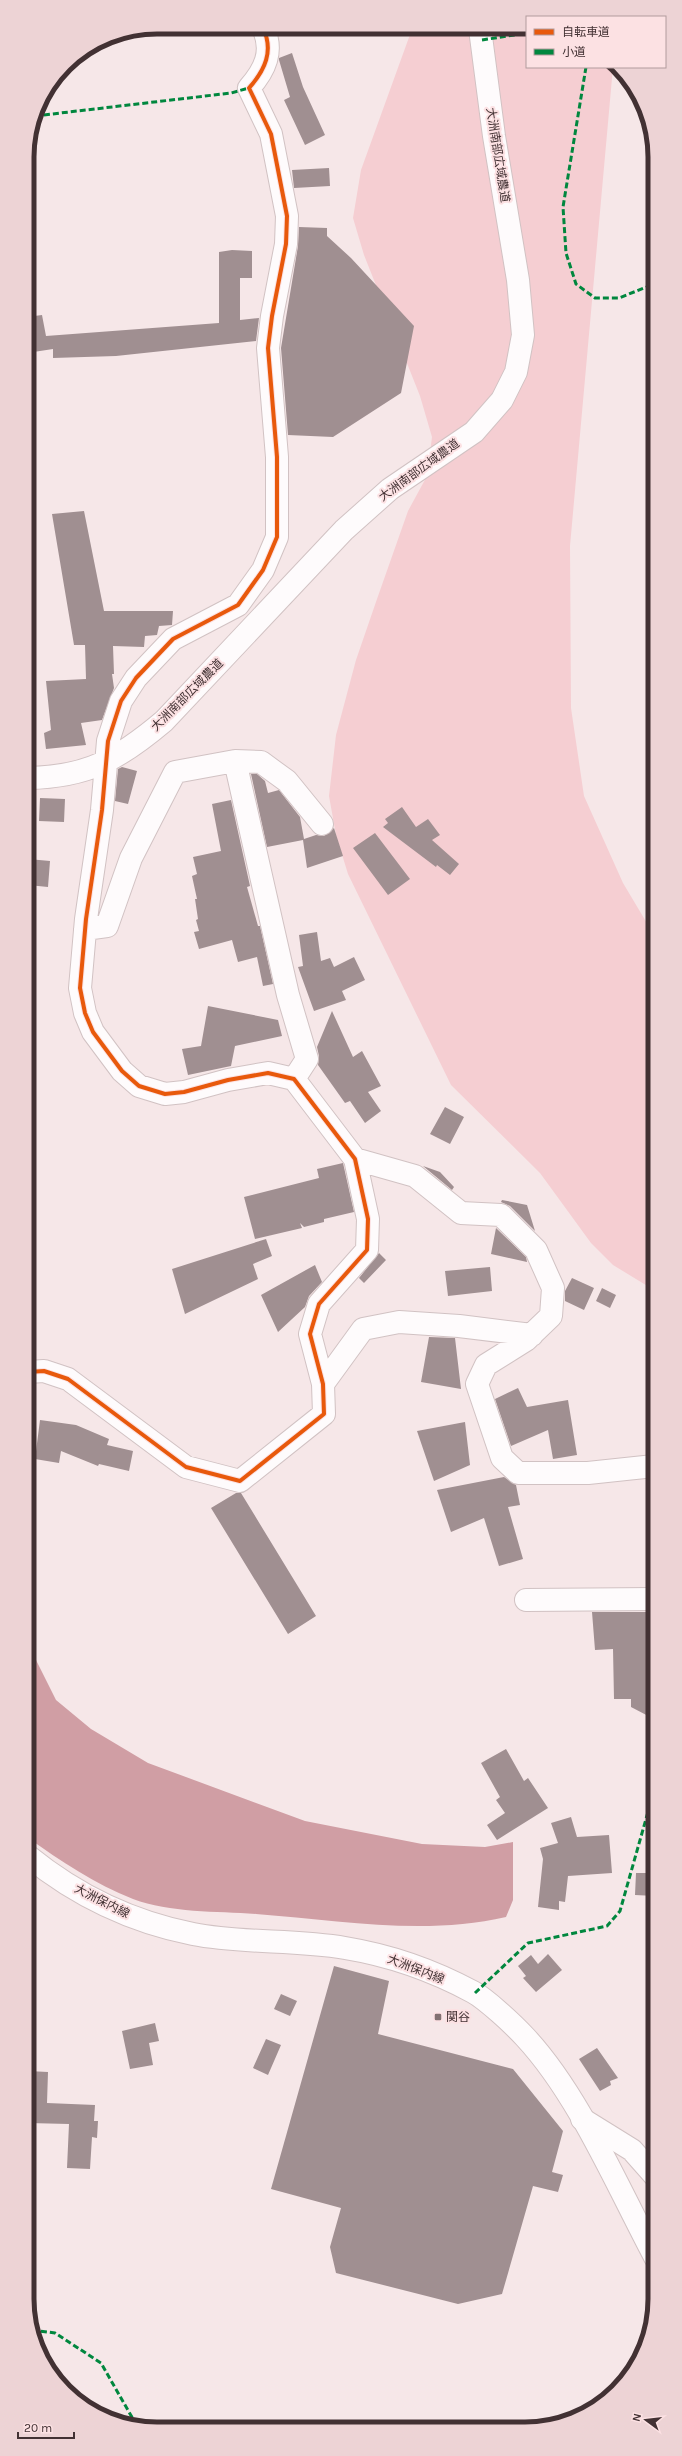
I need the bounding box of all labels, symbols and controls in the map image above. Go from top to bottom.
legend [526,16,666,68]
text: 自転車道 [562,25,610,39]
text: 小道 [562,45,586,59]
street label: 大洲南部広域農道 [484,106,512,204]
street label: 大洲南部広域農道 [376,436,462,504]
street label: 大洲南部広域農道 [148,656,226,734]
street label: 大洲保内線 [72,1881,132,1921]
street label: 大洲保内線 [385,1952,447,1986]
place label: 関谷 [446,2010,470,2024]
marker: 関谷 [433,2012,443,2022]
north arrow [626,2400,666,2440]
text: N [630,2412,644,2423]
scale bar [18,2414,74,2440]
text: 20 m [24,2421,52,2435]

